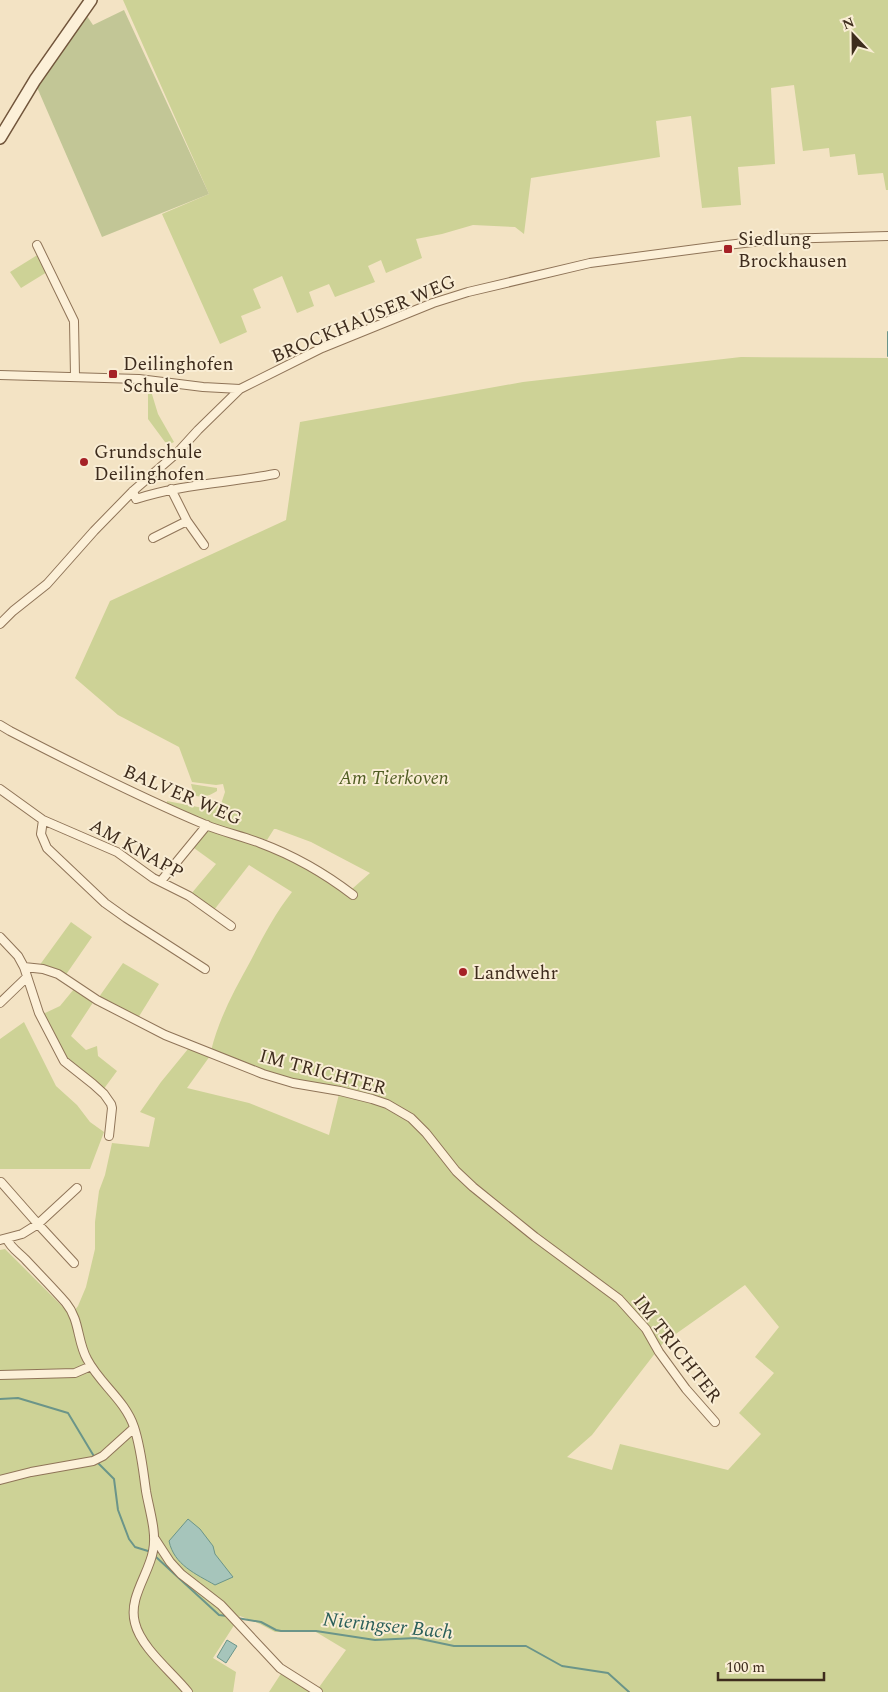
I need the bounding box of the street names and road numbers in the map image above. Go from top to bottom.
street label: BROCKHAUSER WEG [267,267,460,371]
street label: BALVER WEG [118,757,246,833]
street label: AM KNAPP [84,811,189,887]
street label: IM TRICHTER [256,1042,390,1103]
street label: IM TRICHTER [625,1289,729,1409]

